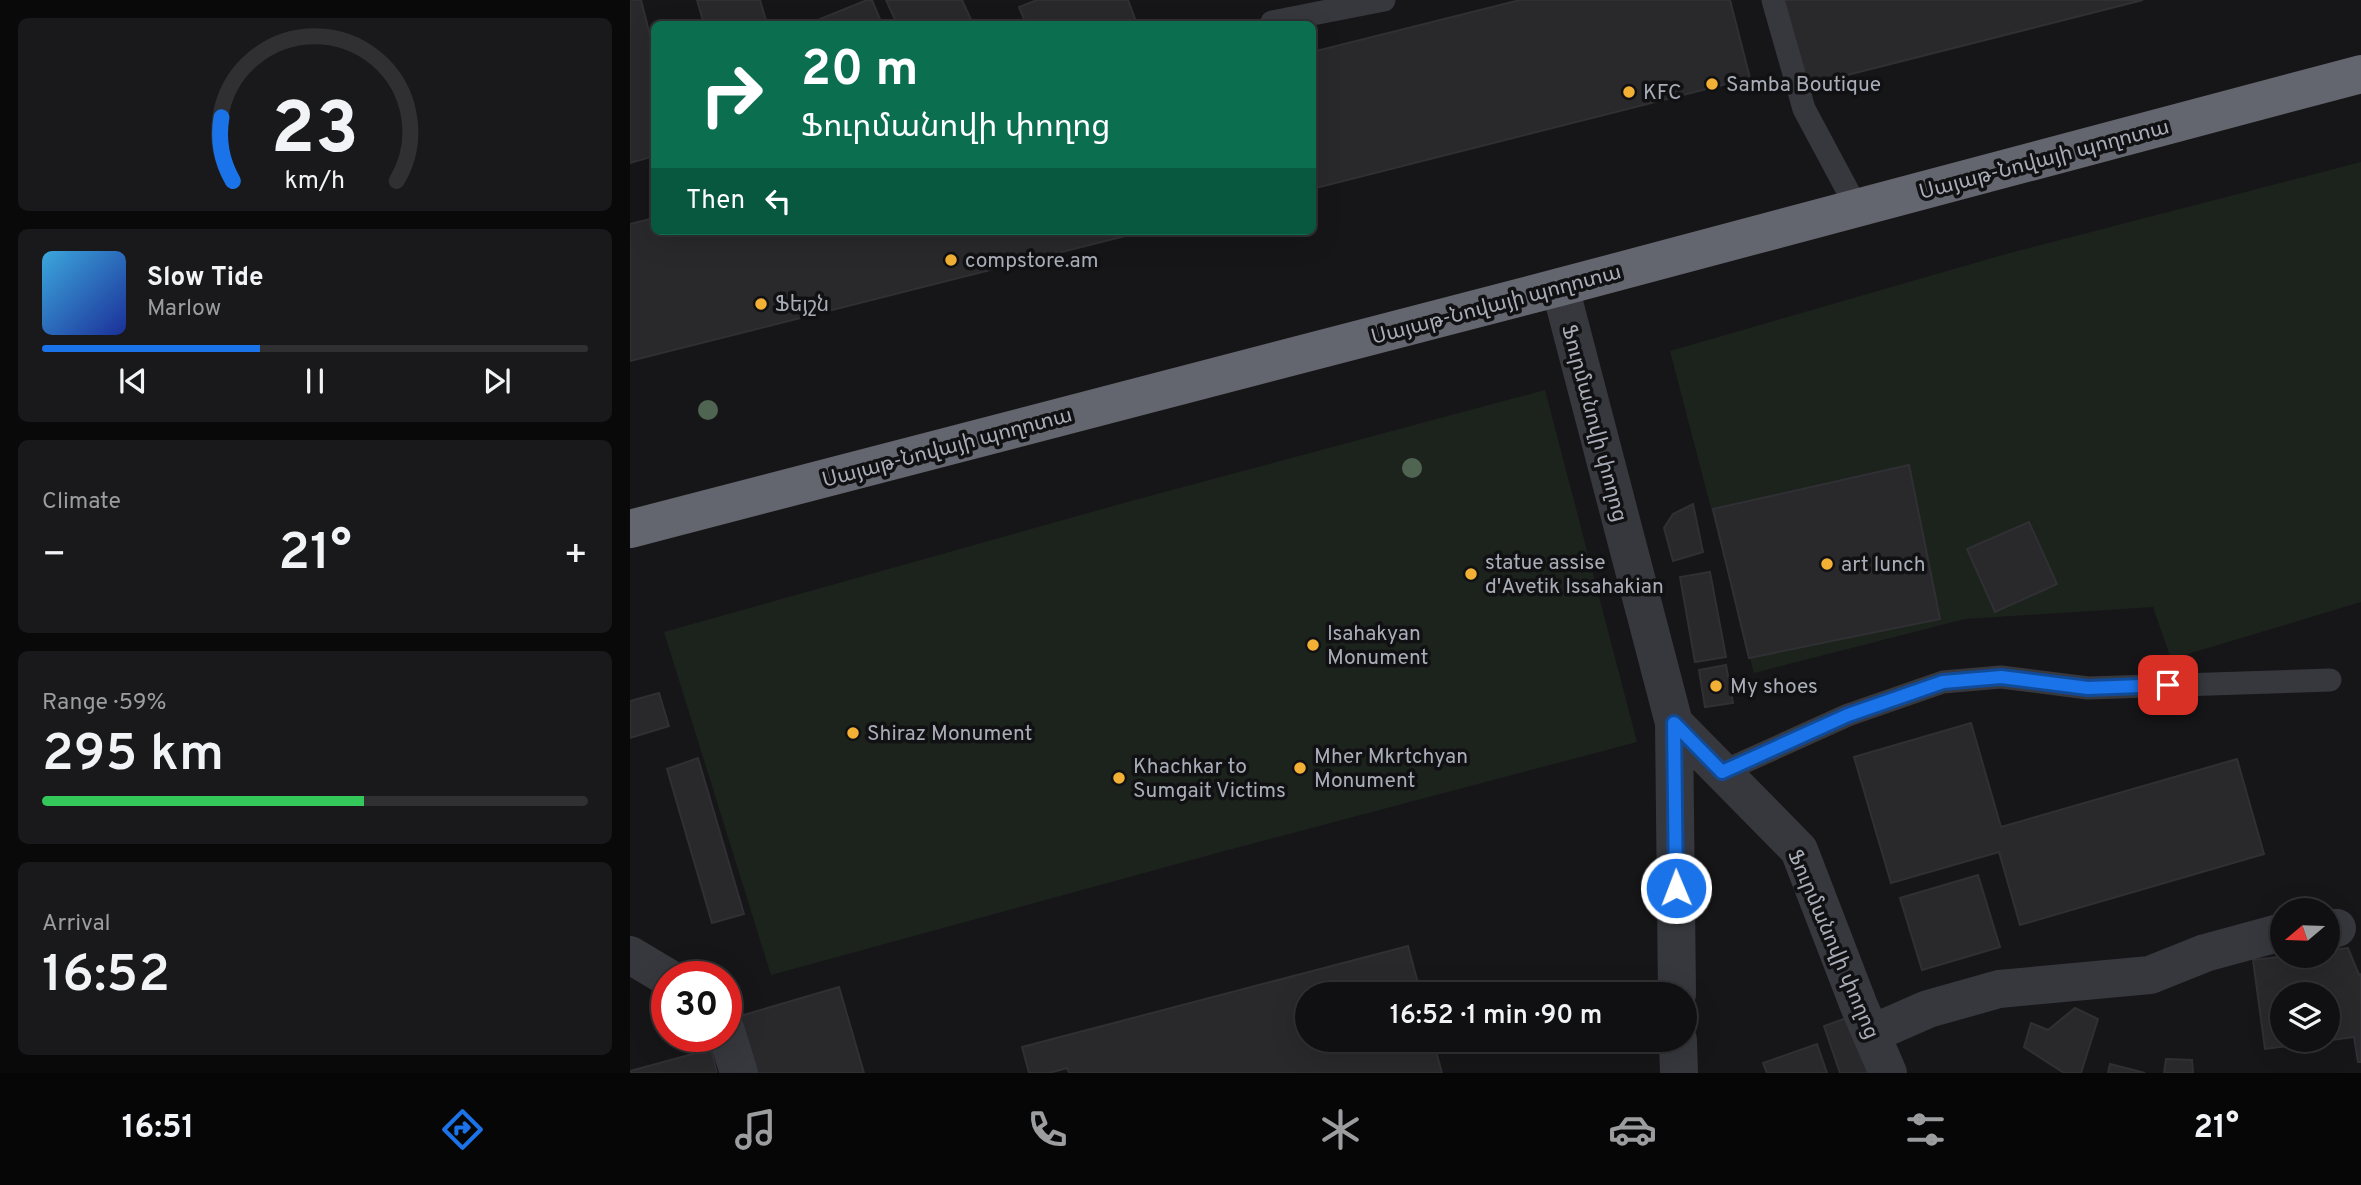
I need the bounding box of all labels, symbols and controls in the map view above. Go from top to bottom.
text: 20 m [801,41,918,103]
icon: right [686,49,777,140]
place label: Samba Boutique [1726,72,1881,99]
marker: Samba Boutique [1704,76,1720,92]
place label: KFC [1643,80,1682,107]
marker: KFC [1621,84,1637,100]
text: 23 [271,87,359,179]
text: Ֆուրմանովի փողոց [801,108,1111,148]
street label: Սայաթ-Նովայի պողոտա [1916,114,2172,207]
text: km/h [285,165,345,197]
icon: left [759,182,797,220]
text: Then [686,185,745,218]
place label: compstore.am [965,248,1099,275]
marker: compstore.am [943,252,959,268]
street label: Սայաթ-Նովայի պողոտա [1368,259,1624,352]
text: Slow Tide [147,262,264,295]
place label: Ֆեյշն [775,292,829,319]
text: Marlow [147,295,221,324]
marker: Ֆեյշն [753,296,769,312]
street label: Ֆուրմանովի փողոց [1554,322,1633,525]
icon: previous [114,362,152,400]
icon: pause [296,362,334,400]
icon: next [478,362,516,400]
street label: Սայաթ-Նովայի պողոտա [819,402,1075,495]
text: Climate [42,488,121,517]
text: 21° [278,522,352,588]
text: − [42,532,67,581]
text: + [563,532,588,581]
place label: statue assise d'Avetik Issahakian [1485,550,1664,601]
place label: art lunch [1841,552,1926,579]
marker: art lunch [1819,556,1835,572]
marker: statue assise d'Avetik Issahakian [1463,566,1479,582]
place label: Isahakyan Monument [1327,621,1428,672]
marker: Isahakyan Monument [1305,637,1321,653]
pin [2138,655,2198,715]
icon: arrive [2149,666,2187,704]
place label: My shoes [1730,674,1818,701]
marker: My shoes [1708,678,1724,694]
text: Range · 59% [42,689,167,718]
place label: Shiraz Monument [867,721,1032,748]
text: 295 km [42,723,224,789]
marker: Shiraz Monument [845,725,861,741]
place label: Mher Mkrtchyan Monument [1314,744,1468,795]
place label: Khachkar to Sumgait Victims [1133,754,1286,805]
marker: Mher Mkrtchyan Monument [1292,760,1308,776]
marker: Khachkar to Sumgait Victims [1111,770,1127,786]
street label: Ֆուրմանովի փողոց [1781,846,1885,1043]
position arrow [1639,851,1713,925]
north arrow [2270,898,2340,968]
map controls [2270,898,2340,1052]
text: Arrival [42,910,111,939]
text: 16:52 [42,944,170,1010]
speed limit sign: 30 [651,961,742,1052]
button: layers [2270,982,2340,1052]
text: 16:52 · 1 min · 90 m [1390,1000,1602,1033]
icon: directions [438,1105,487,1154]
icon: music [731,1105,780,1154]
icon: phone [1023,1105,1072,1154]
icon: climate [1316,1105,1365,1154]
icon: car [1608,1105,1657,1154]
icon: filters [1901,1105,1950,1154]
text: 16:51 [122,1109,194,1149]
text: 21° [2193,1109,2239,1149]

